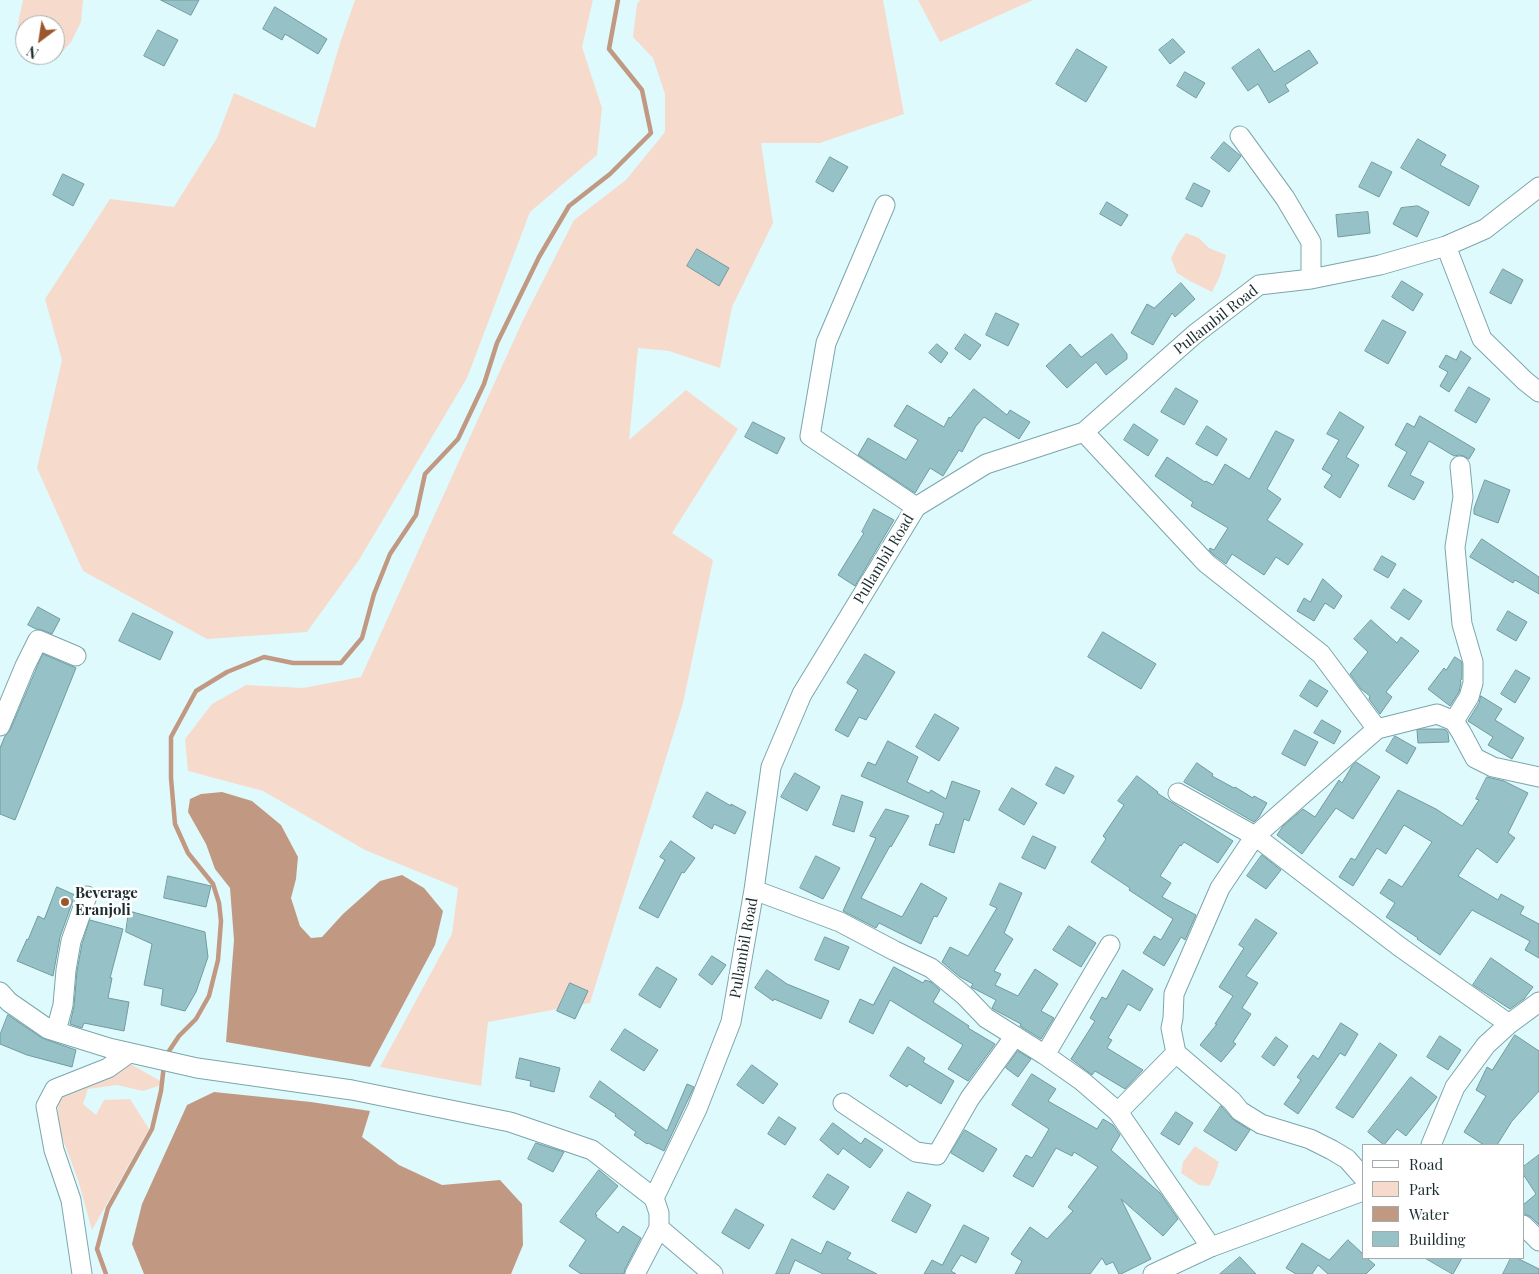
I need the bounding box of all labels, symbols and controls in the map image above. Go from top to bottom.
north arrow [15,15,65,65]
text: N [23,42,42,63]
street label: Pullambil Road [1170,282,1262,358]
street label: Pullambil Road [850,511,918,607]
place label: Beverage Eranjoli [75,884,138,919]
marker: Beverage Eranjoli [59,896,71,908]
street label: Pullambil Road [726,896,762,1000]
legend [1362,1144,1524,1259]
text: Road [1409,1154,1443,1174]
text: Park [1409,1179,1440,1199]
text: Water [1409,1204,1449,1224]
text: Building [1409,1229,1465,1249]

